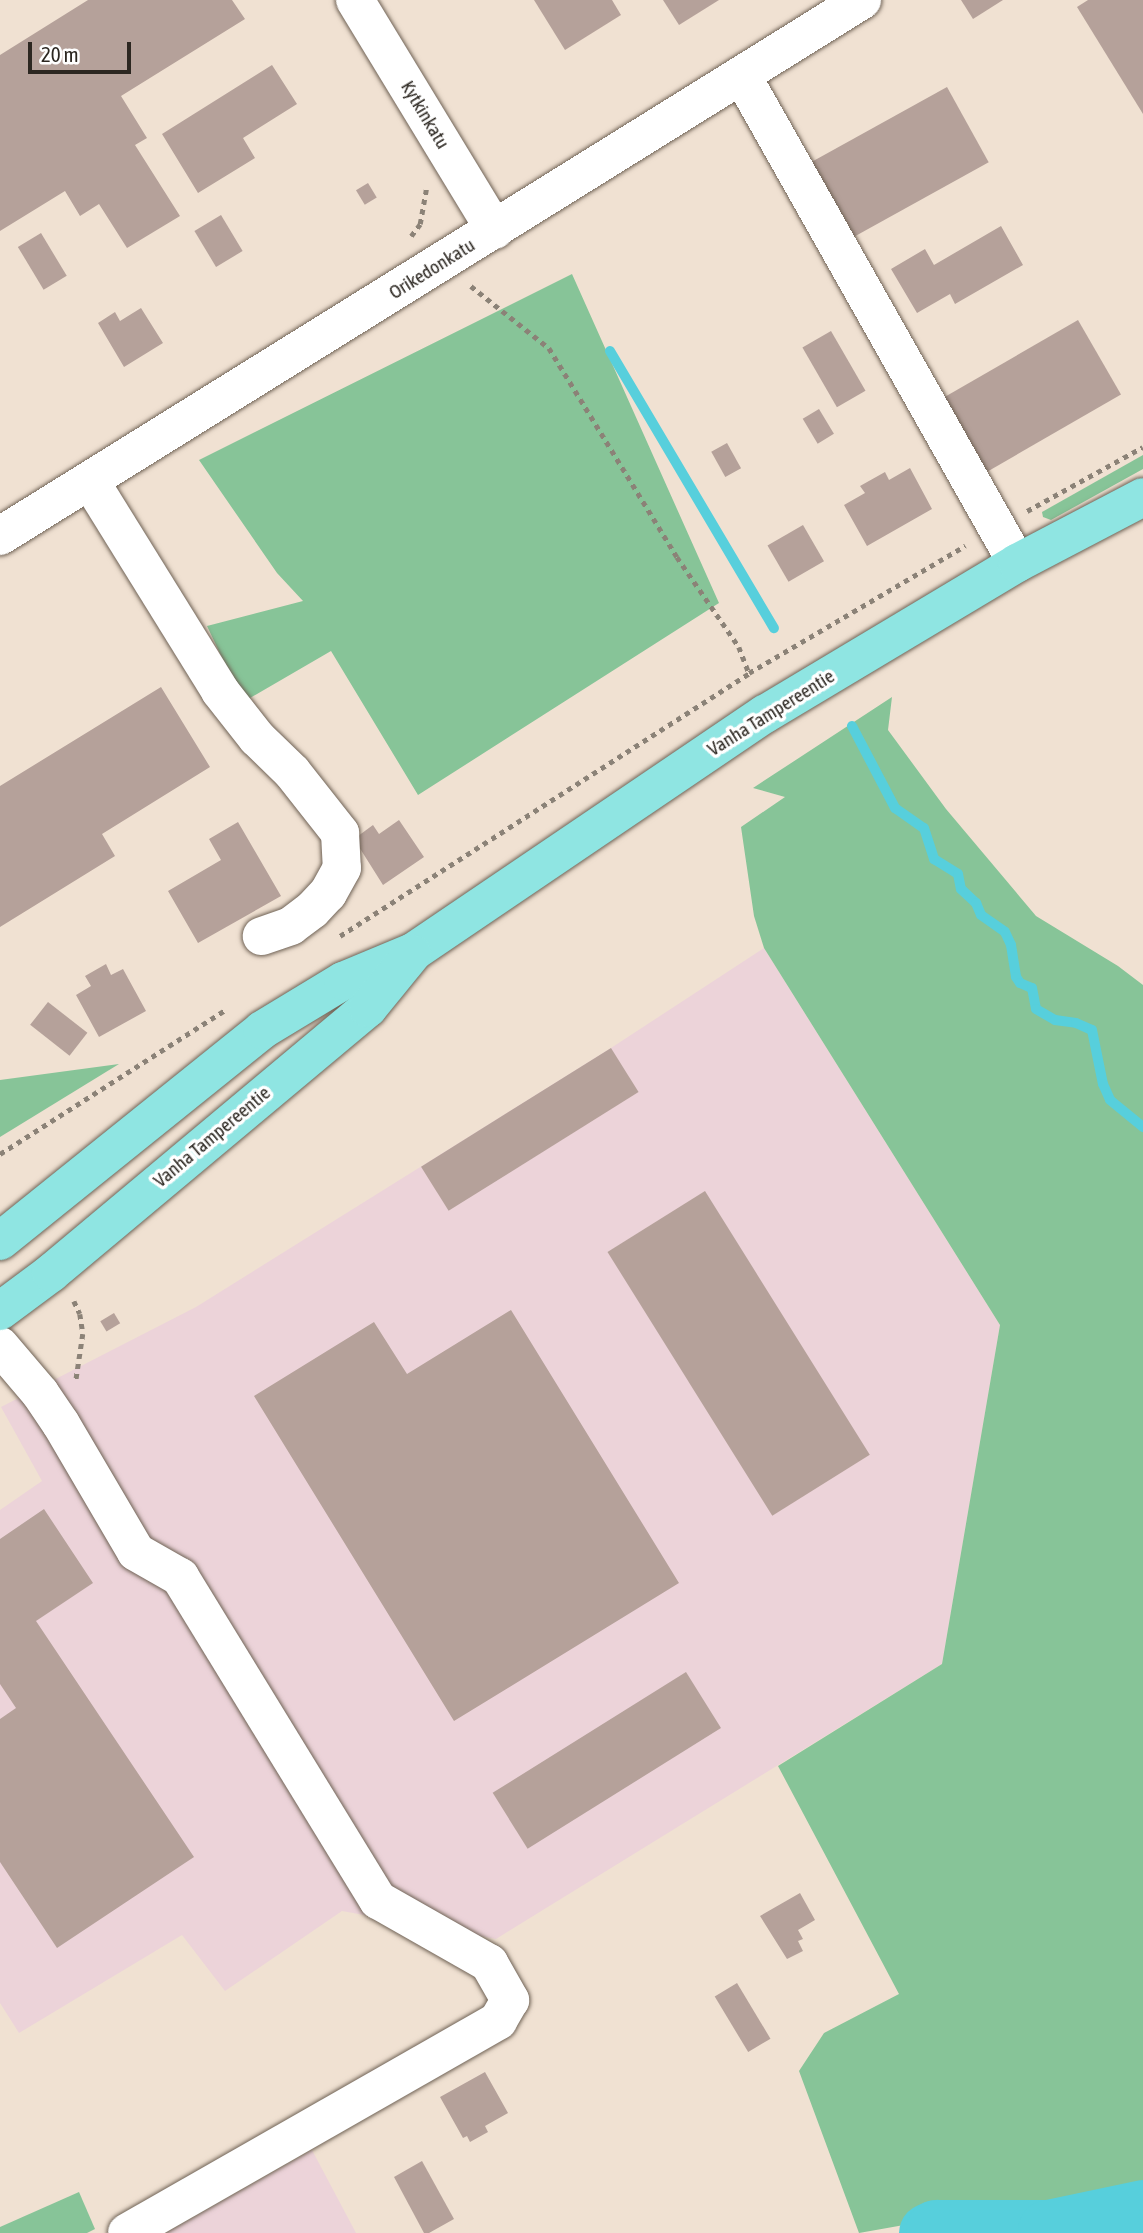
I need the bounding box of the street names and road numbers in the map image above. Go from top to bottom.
street label: Kytkinkatu [396,77,454,153]
street label: Orikedonkatu [385,234,479,304]
street label: Vanha Tampereentie [703,665,839,761]
street label: Vanha Tampereentie [149,1082,275,1192]

